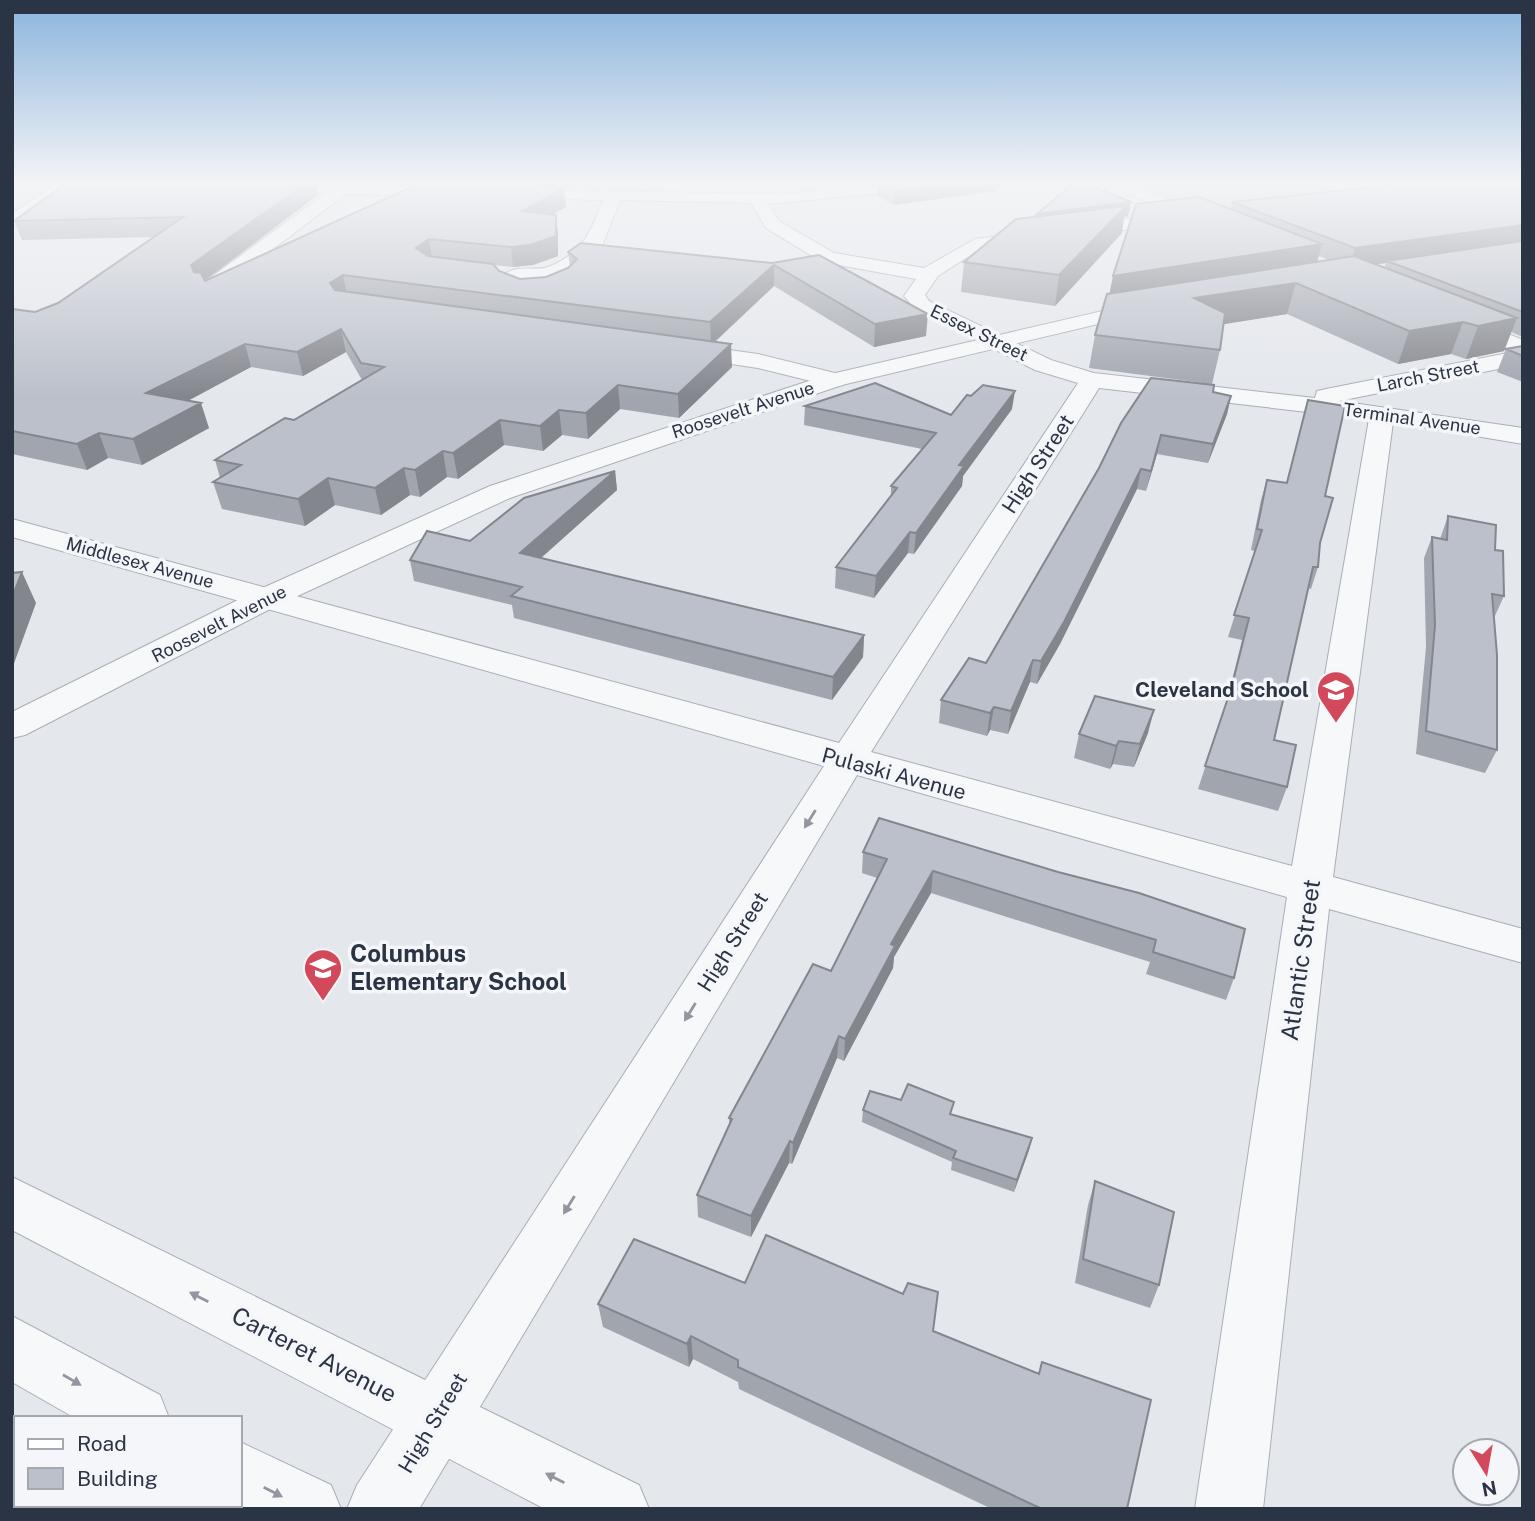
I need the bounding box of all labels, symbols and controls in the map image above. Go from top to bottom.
street label: Essex Street [927,300,1031,365]
street label: Larch Street [1375,355,1481,396]
street label: Roosevelt Avenue [669,377,817,442]
street label: Terminal Avenue [1342,398,1482,439]
street label: High Street [996,410,1079,518]
street label: Middlesex Avenue [64,533,216,592]
street label: Roosevelt Avenue [148,581,290,667]
school or university icon: Cleveland School [1315,669,1357,724]
place label: Cleveland School [1135,677,1309,702]
street label: Pulaski Avenue [819,742,969,805]
one-way arrow [804,809,817,829]
street label: Atlantic Street [1275,877,1325,1042]
street label: High Street [692,887,773,996]
place label: Columbus Elementary School [350,939,567,995]
school or university icon: Columbus Elementary School [302,947,344,1002]
one-way arrow [683,1002,696,1021]
one-way arrow [562,1195,575,1214]
one-way arrow [189,1291,209,1302]
street label: Carteret Avenue [227,1301,401,1408]
street label: High Street [393,1368,472,1478]
one-way arrow [62,1374,81,1386]
legend [14,1416,242,1507]
text: Road [77,1431,127,1456]
north arrow [1451,1437,1521,1507]
text: Building [77,1466,158,1491]
one-way arrow [545,1472,565,1483]
text: N [1480,1476,1499,1501]
one-way arrow [264,1485,284,1497]

